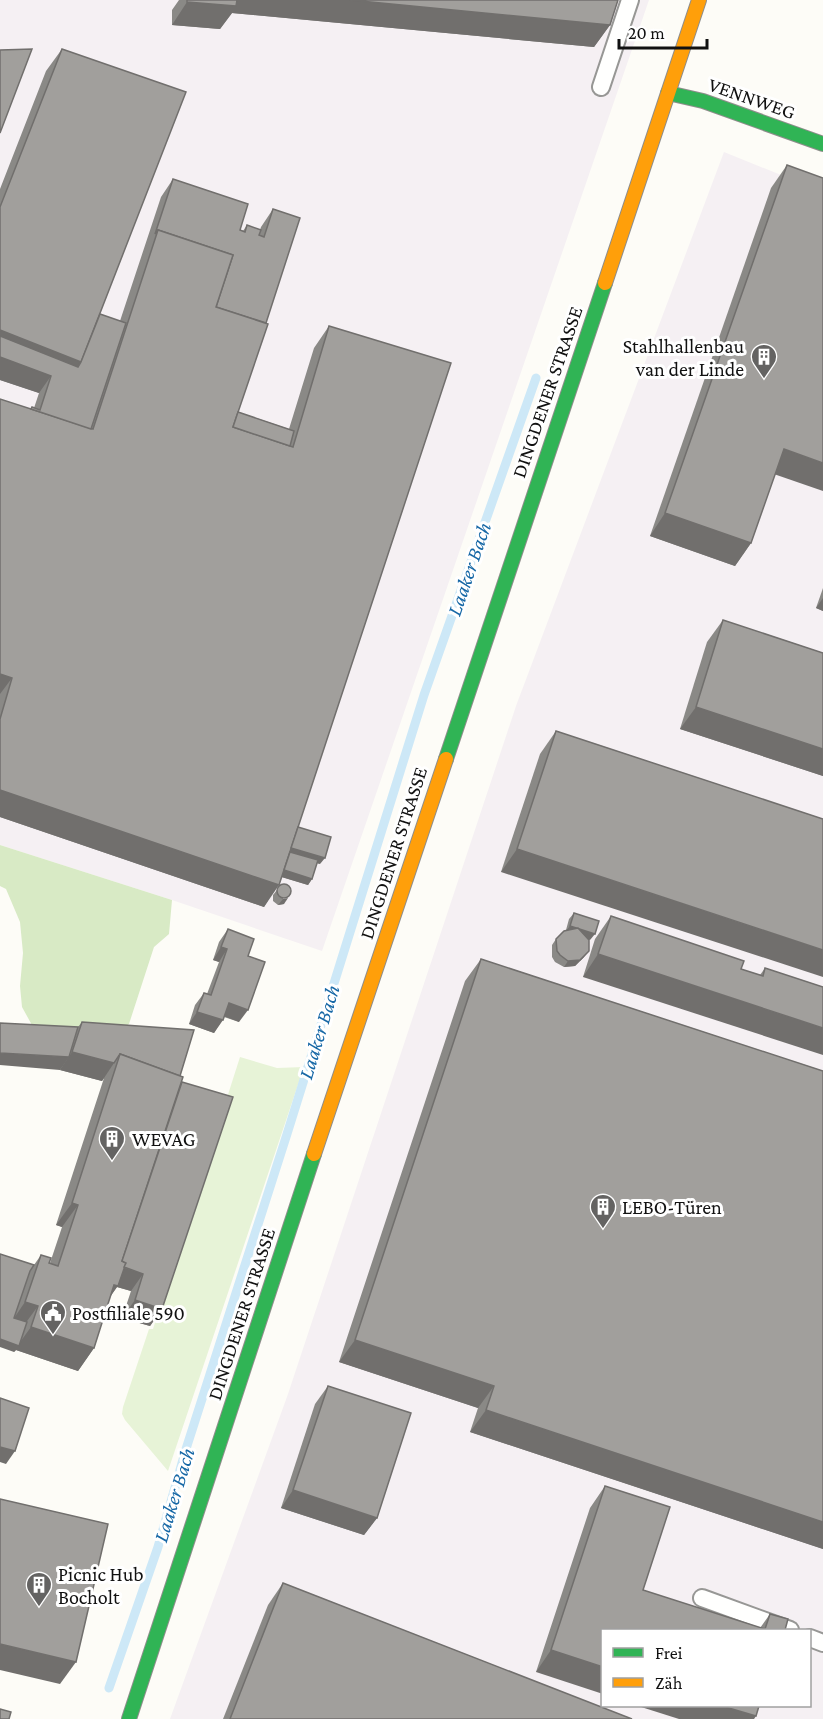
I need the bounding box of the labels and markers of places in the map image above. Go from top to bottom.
place label: Stahlhallenbau van der Linde [623,335,744,380]
building icon: Stahlhallenbau van der Linde [749,342,779,380]
building icon: WEVAG [97,1124,127,1162]
place label: WEVAG [132,1128,196,1150]
building icon: LEBO-Türen [588,1192,618,1230]
place label: LEBO-Türen [622,1196,722,1218]
public building icon: Postfiliale 590 [38,1298,68,1336]
place label: Postfiliale 590 [72,1302,185,1324]
place label: Picnic Hub Bocholt [58,1563,144,1608]
building icon: Picnic Hub Bocholt [24,1570,54,1608]

